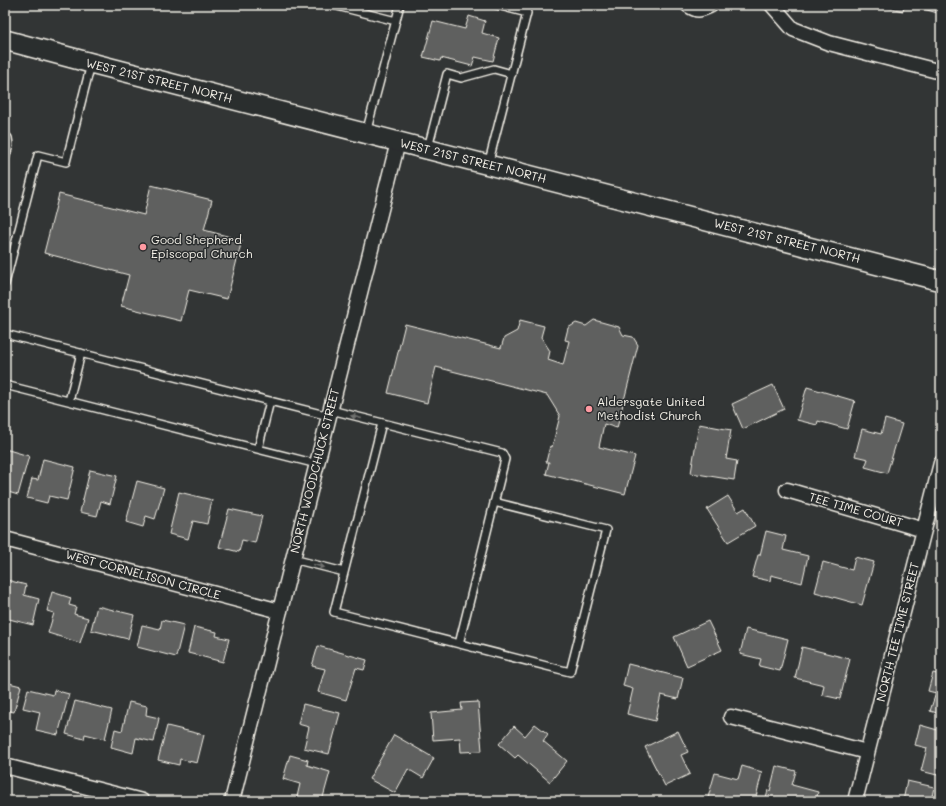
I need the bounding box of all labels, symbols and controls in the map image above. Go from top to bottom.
street label: WEST 21ST STREET NORTH [84,54,234,106]
street label: WEST 21ST STREET NORTH [398,134,548,186]
street label: WEST 21ST STREET NORTH [712,214,862,266]
place label: Good Shepherd Episcopal Church [151,231,253,261]
marker: Good Shepherd Episcopal Church [138,242,148,252]
street label: NORTH WOODCHUCK STREET [286,386,342,555]
place label: Aldersgate United Methodist Church [597,393,705,423]
marker: Aldersgate United Methodist Church [584,404,594,414]
one-way arrow [350,413,363,419]
street label: TEE TIME COURT [807,488,905,530]
street label: WEST CORNELISON CIRCLE [64,546,223,602]
street label: NORTH TEE TIME STREET [872,560,922,703]
one-way arrow [313,563,325,569]

